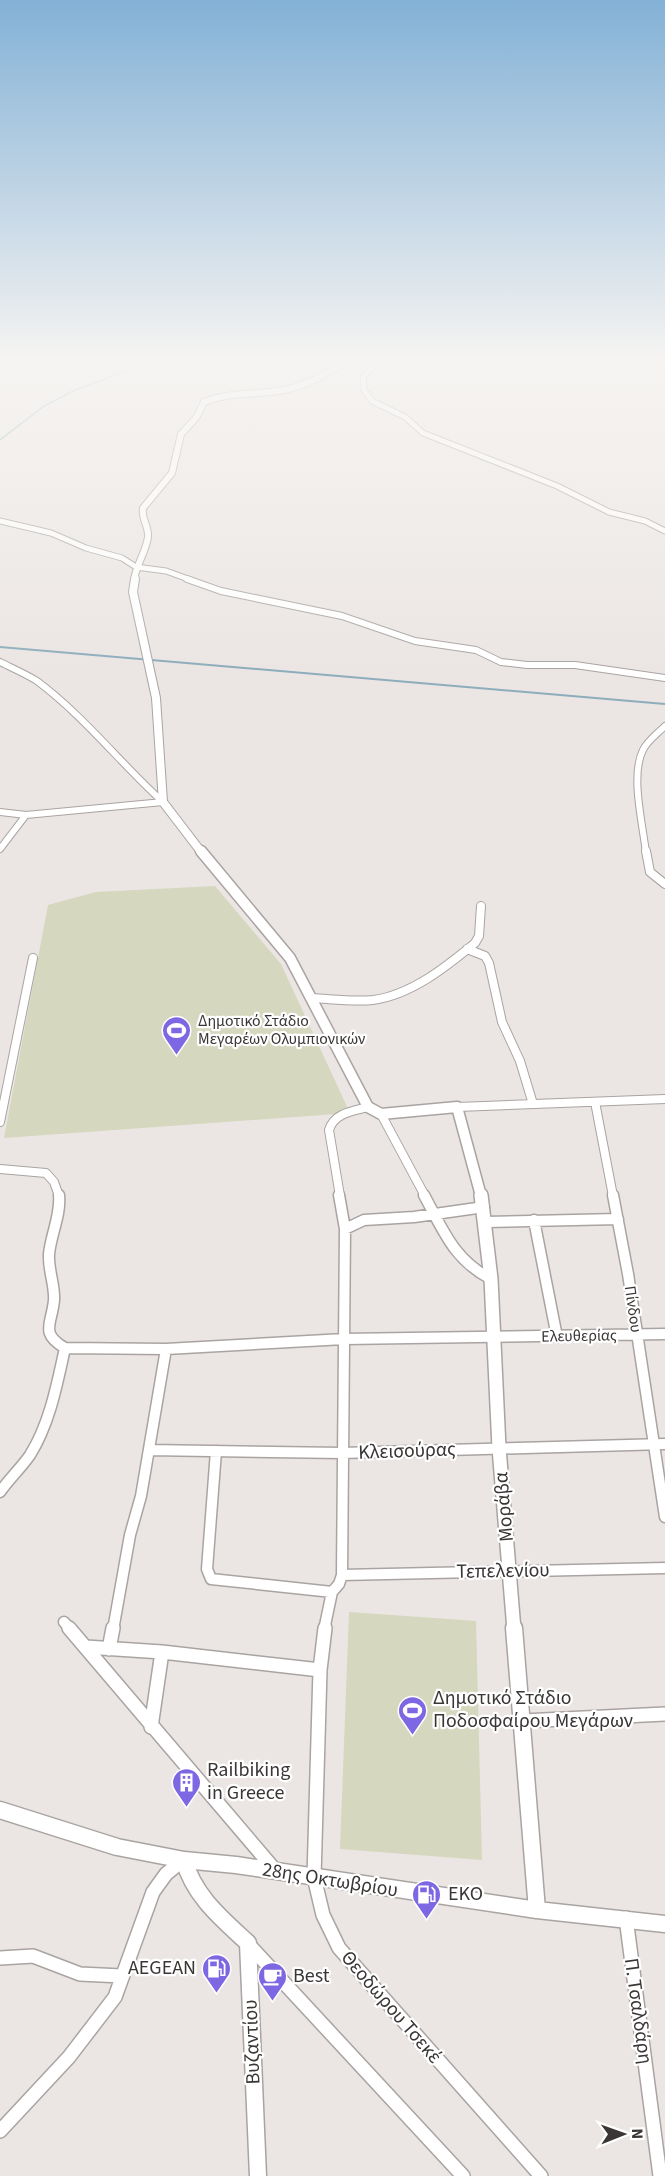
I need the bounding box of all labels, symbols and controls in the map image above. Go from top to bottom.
place label: Δημοτικό Στάδιο Μεγαρέων Ολυμπιονικών [198,1010,366,1050]
sports icon: Δημοτικό Στάδιο Μεγαρέων Ολυμπιονικών [161,1014,193,1056]
street label: Πίνδου [619,1284,647,1334]
street label: Ελευθερίας [541,1324,617,1348]
street label: Κλεισούρας [358,1435,457,1467]
street label: Μοράβα [487,1471,521,1543]
street label: Τεπελενίου [456,1556,550,1586]
place label: Δημοτικό Στάδιο Ποδοσφαίρου Μεγάρων [433,1684,634,1735]
sports icon: Δημοτικό Στάδιο Ποδοσφαίρου Μεγάρων [396,1694,428,1736]
place label: Railbiking in Greece [207,1756,290,1807]
building icon: Railbiking in Greece [170,1766,202,1808]
street label: 28ης Οκτωβρίου [260,1855,400,1905]
fuel station icon: EKO [411,1878,443,1920]
place label: EKO [448,1880,483,1908]
street label: Θεοδώρου Τσεκέ [334,1945,448,2070]
fuel station icon: AEGEAN [201,1952,233,1994]
place label: AEGEAN [128,1954,196,1982]
street label: Π. Τσαλδάρη [617,1956,659,2066]
cafe icon: Best [256,1960,288,2002]
place label: Best [293,1962,330,1990]
street label: Βυζαντίου [237,1999,267,2085]
north arrow [593,2104,653,2164]
text: N [626,2128,648,2139]

